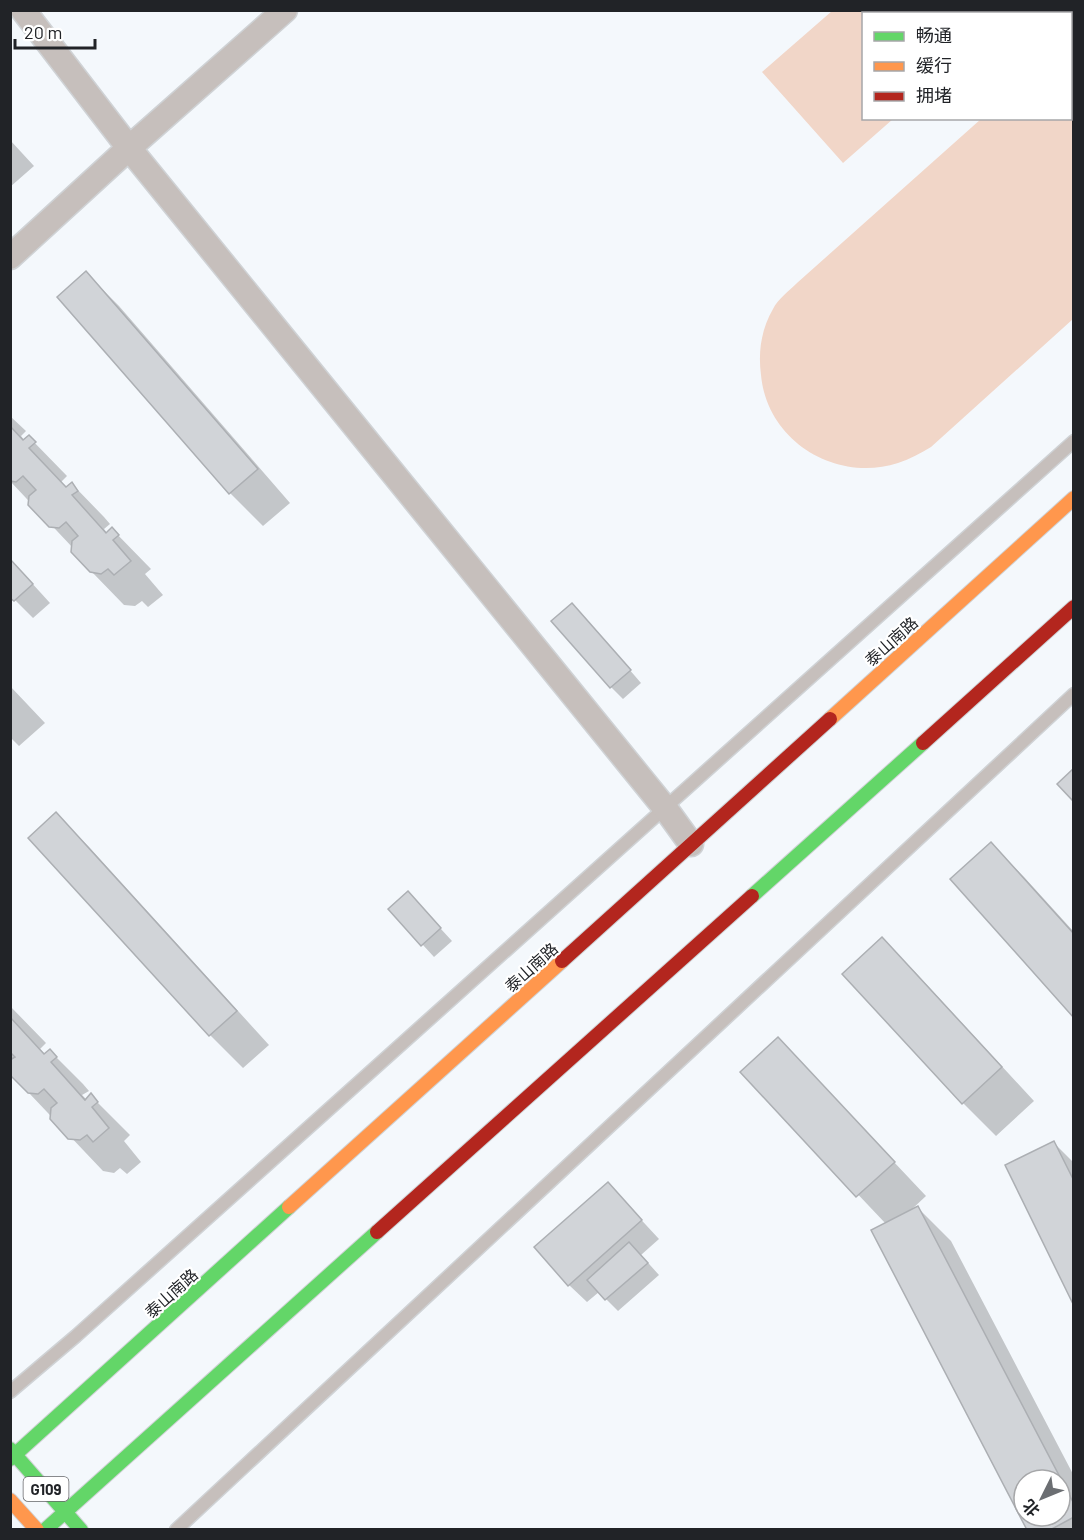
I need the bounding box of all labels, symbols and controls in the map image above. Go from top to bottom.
scale bar [15,12,94,50]
legend [862,12,1072,120]
text: 20 m [24,21,62,43]
text: 畅通 [916,24,952,46]
text: 缓行 [916,54,952,76]
text: 拥堵 [916,84,952,106]
street label: 泰山南路 [861,613,921,669]
street label: 泰山南路 [501,939,561,995]
street label: 泰山南路 [141,1265,201,1321]
north arrow [1012,1468,1072,1528]
road number: G109 [24,1477,68,1501]
text: 北 [1018,1496,1043,1521]

